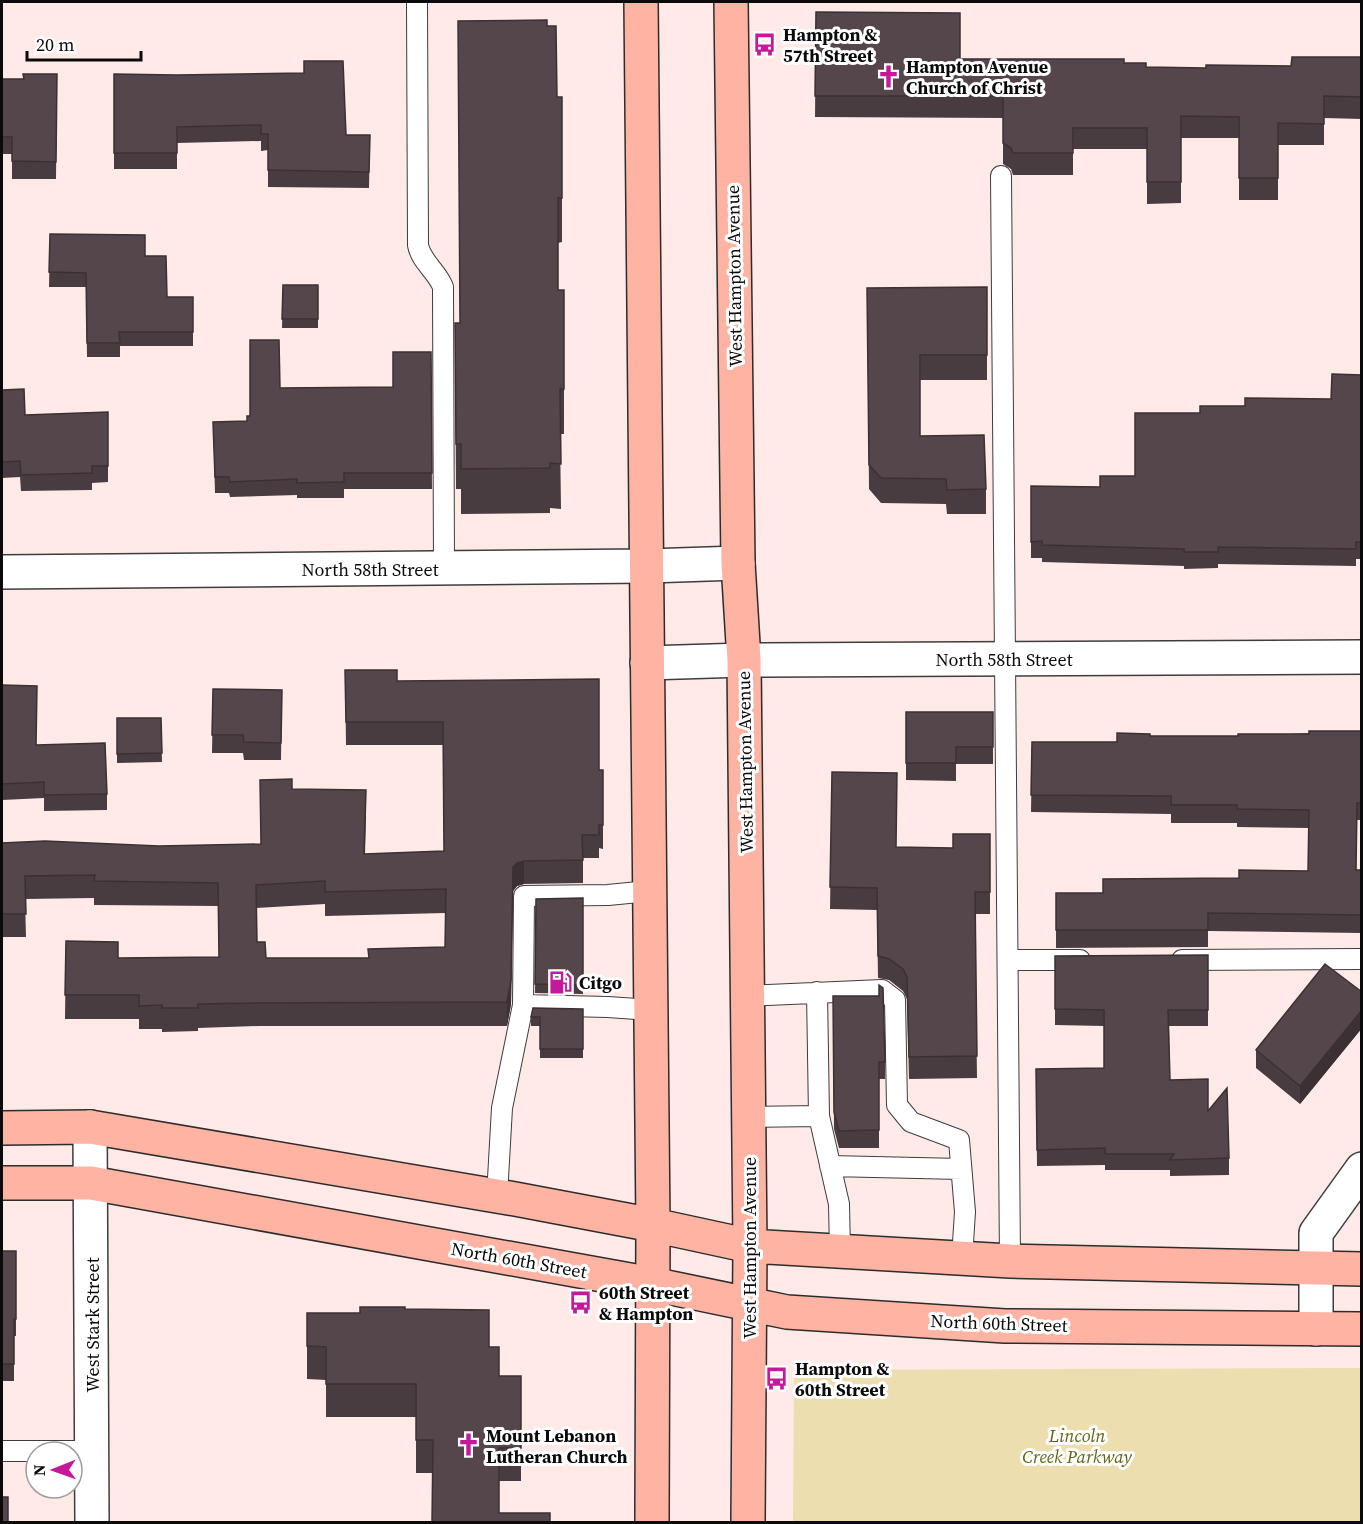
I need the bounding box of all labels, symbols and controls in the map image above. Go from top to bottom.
place label: Hampton & 57th Street [783,22,877,68]
scale bar [27,24,141,62]
bus stop icon: Hampton & 57th Street [752,31,778,57]
text: 20 m [36,32,74,57]
place label: Hampton Avenue Church of Christ [906,54,1048,100]
church icon: Hampton Avenue Church of Christ [875,63,901,89]
street label: West Hampton Avenue [720,185,748,367]
street label: North 58th Street [301,557,439,582]
street label: North 58th Street [935,647,1073,672]
street label: West Hampton Avenue [731,671,759,853]
fuel station icon: Citgo [548,969,574,995]
place label: Citgo [579,970,622,995]
street label: West Hampton Avenue [737,1157,762,1339]
street label: North 60th Street [449,1236,589,1284]
street label: West Stark Street [80,1257,105,1393]
place label: 60th Street & Hampton [599,1280,693,1326]
bus stop icon: 60th Street & Hampton [568,1289,594,1315]
street label: North 60th Street [930,1308,1068,1338]
place label: Hampton & 60th Street [795,1356,889,1402]
bus stop icon: Hampton & 60th Street [764,1365,790,1391]
place label: Mount Lebanon Lutheran Church [486,1423,628,1469]
park label: Lincoln Creek Parkway [1022,1423,1132,1469]
church icon: Mount Lebanon Lutheran Church [455,1432,481,1458]
north arrow [24,1440,84,1500]
text: N [28,1464,50,1476]

